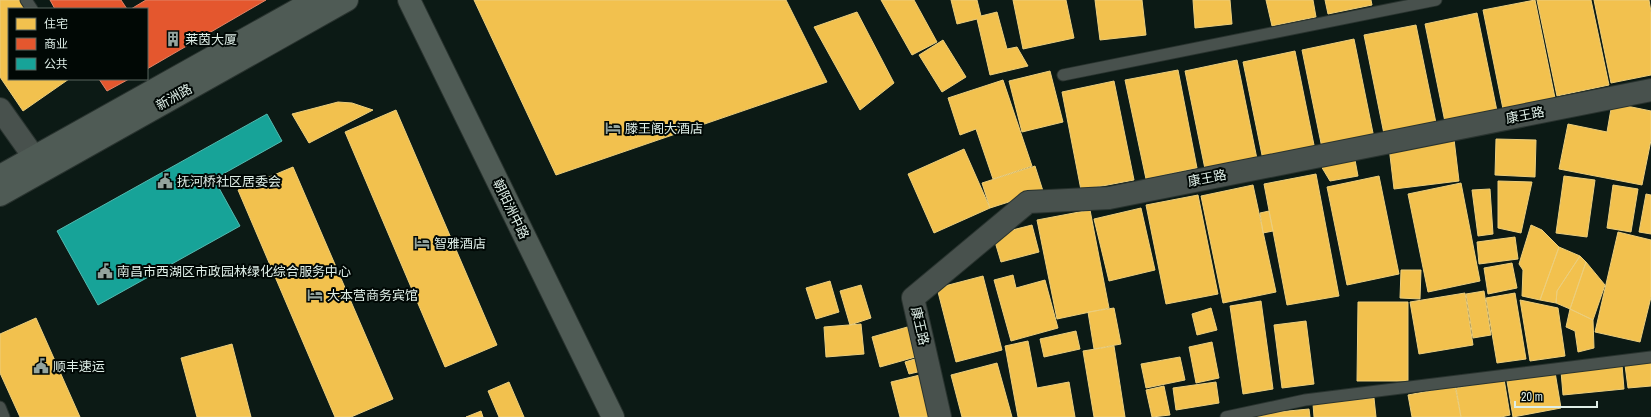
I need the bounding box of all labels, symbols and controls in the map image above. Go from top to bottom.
legend [8,8,148,80]
text: 住宅 [44,16,68,32]
building icon: 莱茵大厦 [164,30,182,48]
place label: 莱茵大厦 [185,31,237,48]
text: 商业 [44,36,68,52]
text: 公共 [44,56,68,72]
street label: 新洲路 [153,80,195,114]
street label: 康王路 [1504,103,1546,127]
hotel icon: 滕王阁大酒店 [604,119,622,137]
place label: 滕王阁大酒店 [625,120,703,137]
street label: 康王路 [1186,166,1228,190]
public building icon: 抚河桥社区居委会 [156,172,174,190]
place label: 抚河桥社区居委会 [177,173,281,190]
street label: 朝阳洲中路 [489,176,533,242]
hotel icon: 智雅酒店 [413,234,431,252]
place label: 智雅酒店 [434,235,486,252]
public building icon: 南昌市西湖区市政园林绿化综合服务中心 [96,262,114,280]
place label: 南昌市西湖区市政园林绿化综合服务中心 [117,263,351,280]
hotel icon: 大本营商务宾馆 [306,286,324,304]
place label: 大本营商务宾馆 [327,287,418,304]
street label: 康王路 [907,305,933,347]
public building icon: 顺丰速运 [32,357,50,375]
place label: 顺丰速运 [53,358,105,375]
scale bar [1515,383,1597,409]
text: 20 m [1521,389,1543,405]

